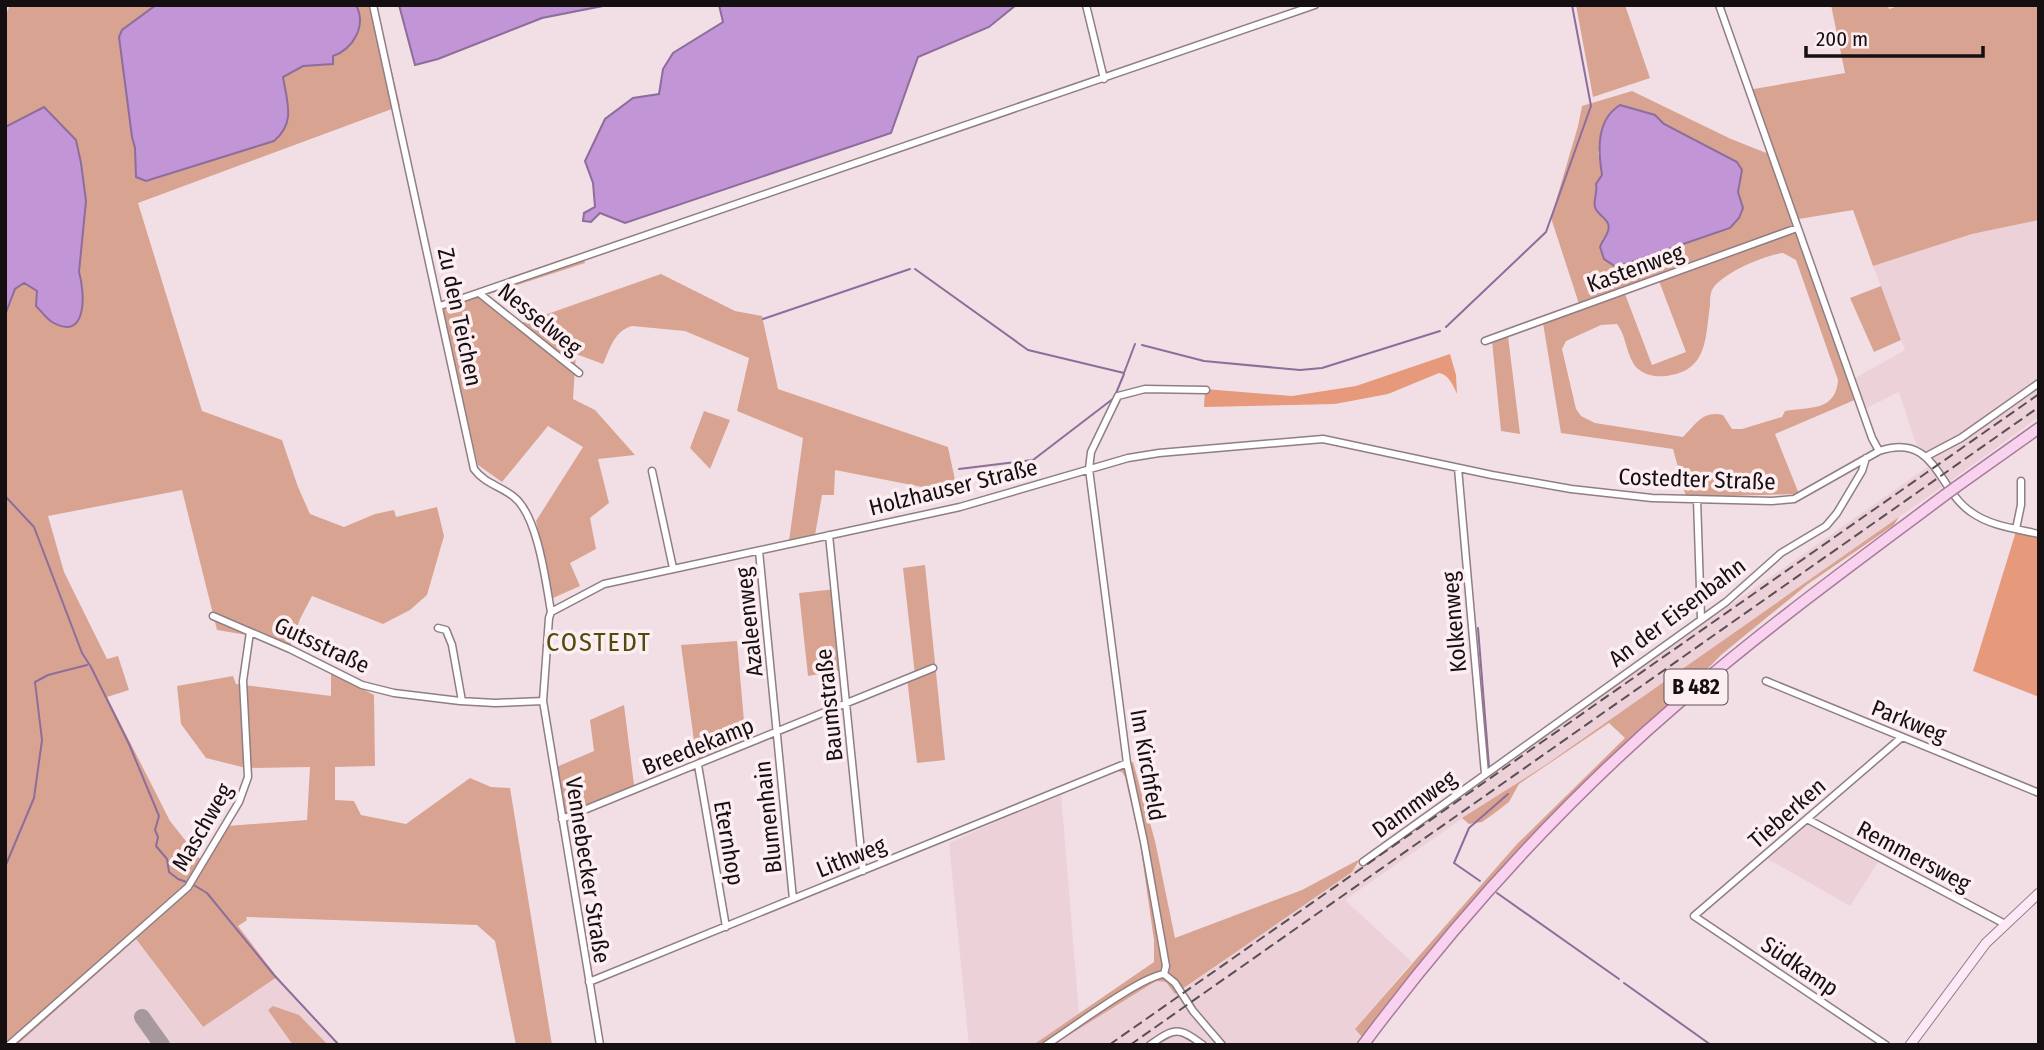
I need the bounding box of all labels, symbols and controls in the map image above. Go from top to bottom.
scale bar [1806,14,1983,58]
text: 200 m [1816,26,1868,52]
street label: Kastenweg [1583,238,1687,298]
street label: Zu den Teichen [432,245,488,389]
street label: Nesselweg [493,277,588,361]
street label: Holzhauser Straße [866,453,1040,521]
street label: Costedter Straße [1618,462,1776,496]
street label: An der Eisenbahn [1603,551,1751,673]
street label: Azaleenweg [729,566,769,678]
street label: Kolkenweg [1436,570,1472,674]
street label: Gutsstraße [270,611,374,679]
district label: COSTEDT [546,627,652,658]
street label: Baumstraße [809,647,849,763]
road number: B 482 [1664,670,1728,704]
street label: Parkweg [1868,693,1951,749]
street label: Im Kirchfeld [1124,707,1172,823]
street label: Breedekamp [638,711,758,781]
street label: Blumenhain [748,759,788,875]
street label: Dammweg [1367,764,1462,844]
street label: Tieberken [1743,772,1831,854]
street label: Vennebecker Straße [559,775,617,965]
street label: Maschweg [166,778,238,876]
street label: Eternhop [708,798,750,888]
street label: Remmersweg [1852,814,1976,898]
street label: Lithweg [812,830,890,884]
street label: Südkamp [1756,930,1844,1002]

